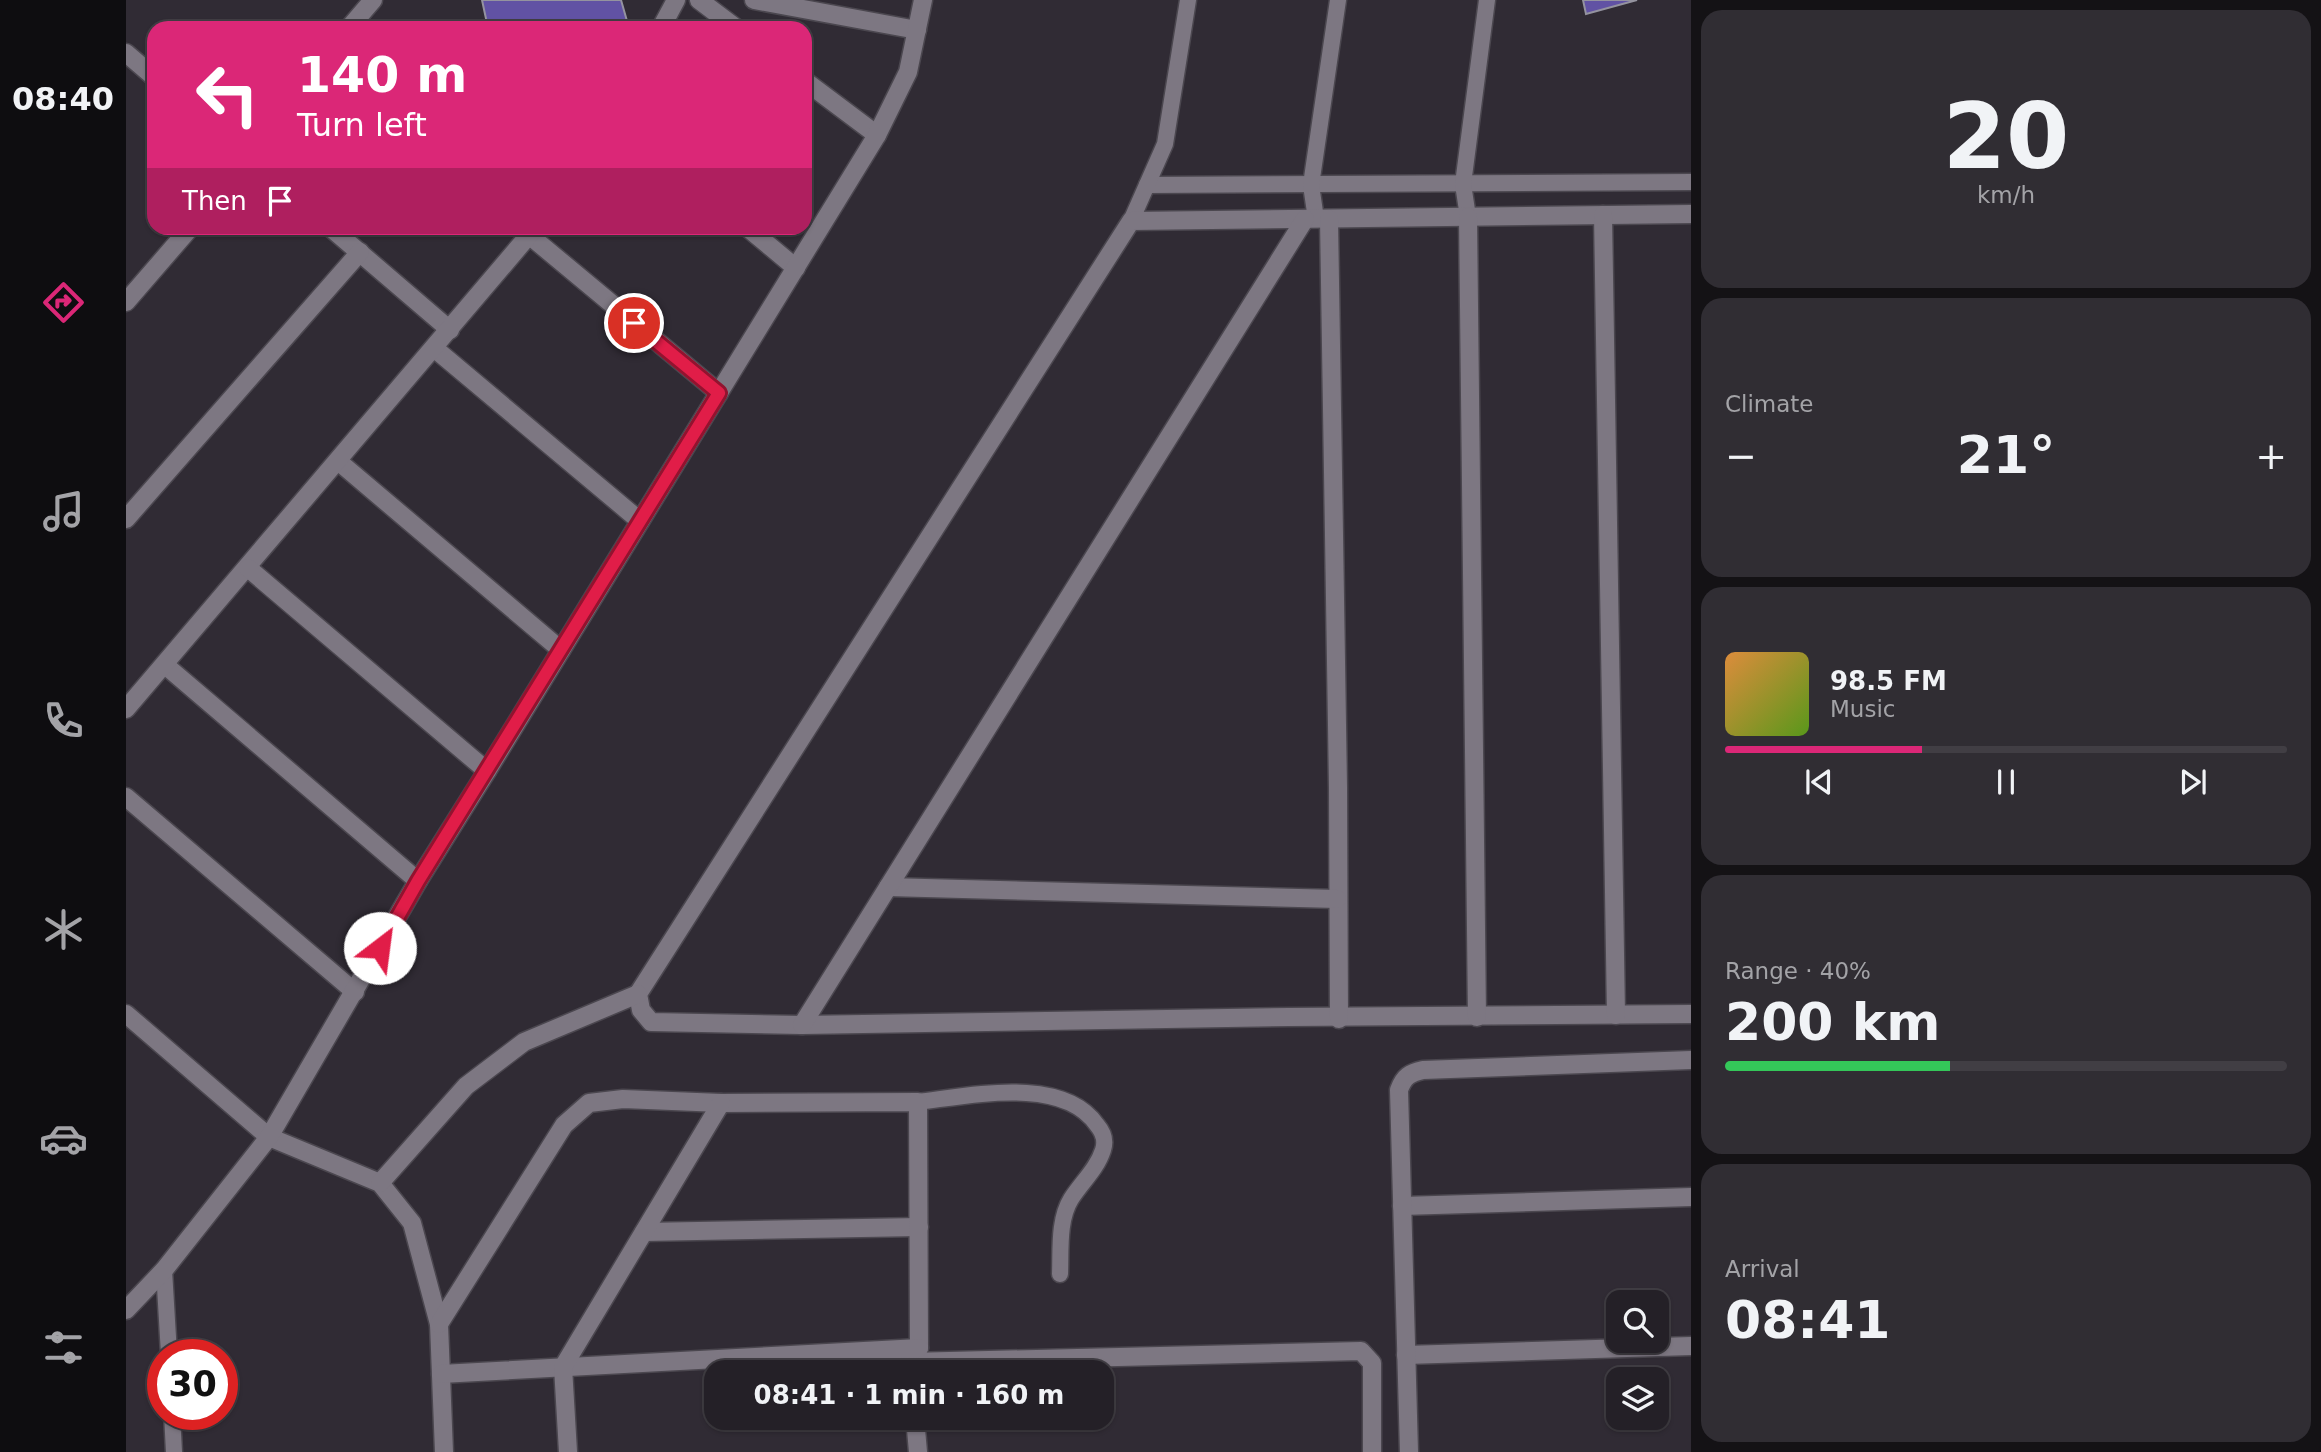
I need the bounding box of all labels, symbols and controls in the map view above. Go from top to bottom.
text: 140 m [297,47,467,104]
icon: left [182,49,273,140]
text: 08:40 [12,80,114,118]
text: 20 [1943,84,2069,189]
text: Turn left [297,106,427,144]
icon: arrive [261,182,299,220]
text: km/h [1977,182,2035,208]
text: Then [182,186,247,216]
icon: directions [39,278,88,327]
pin [604,293,664,353]
icon: arrive [615,304,653,342]
text: Climate [1725,391,1814,417]
text: 21° [1957,425,2055,485]
text: − [1725,434,1757,478]
text: + [2255,434,2287,478]
icon: music [39,487,88,536]
text: 98.5 FM [1830,666,1947,696]
icon: phone [39,696,88,745]
text: Music [1830,696,1895,722]
icon: previous [1800,763,1838,801]
icon: pause [1987,763,2025,801]
icon: next [2174,763,2212,801]
icon: climate [39,905,88,954]
position arrow [343,911,417,985]
text: Range · 40% [1725,958,1871,984]
text: 200 km [1725,992,1940,1052]
icon: car [39,1114,88,1163]
text: Arrival [1725,1256,1800,1282]
map controls [1606,1290,1669,1430]
button: search [1606,1290,1669,1353]
text: 08:41 [1725,1290,1891,1350]
icon: filters [39,1323,88,1372]
speed limit sign: 30 [147,1339,238,1430]
button: layers [1606,1367,1669,1430]
text: 08:41 · 1 min · 160 m [754,1380,1064,1410]

